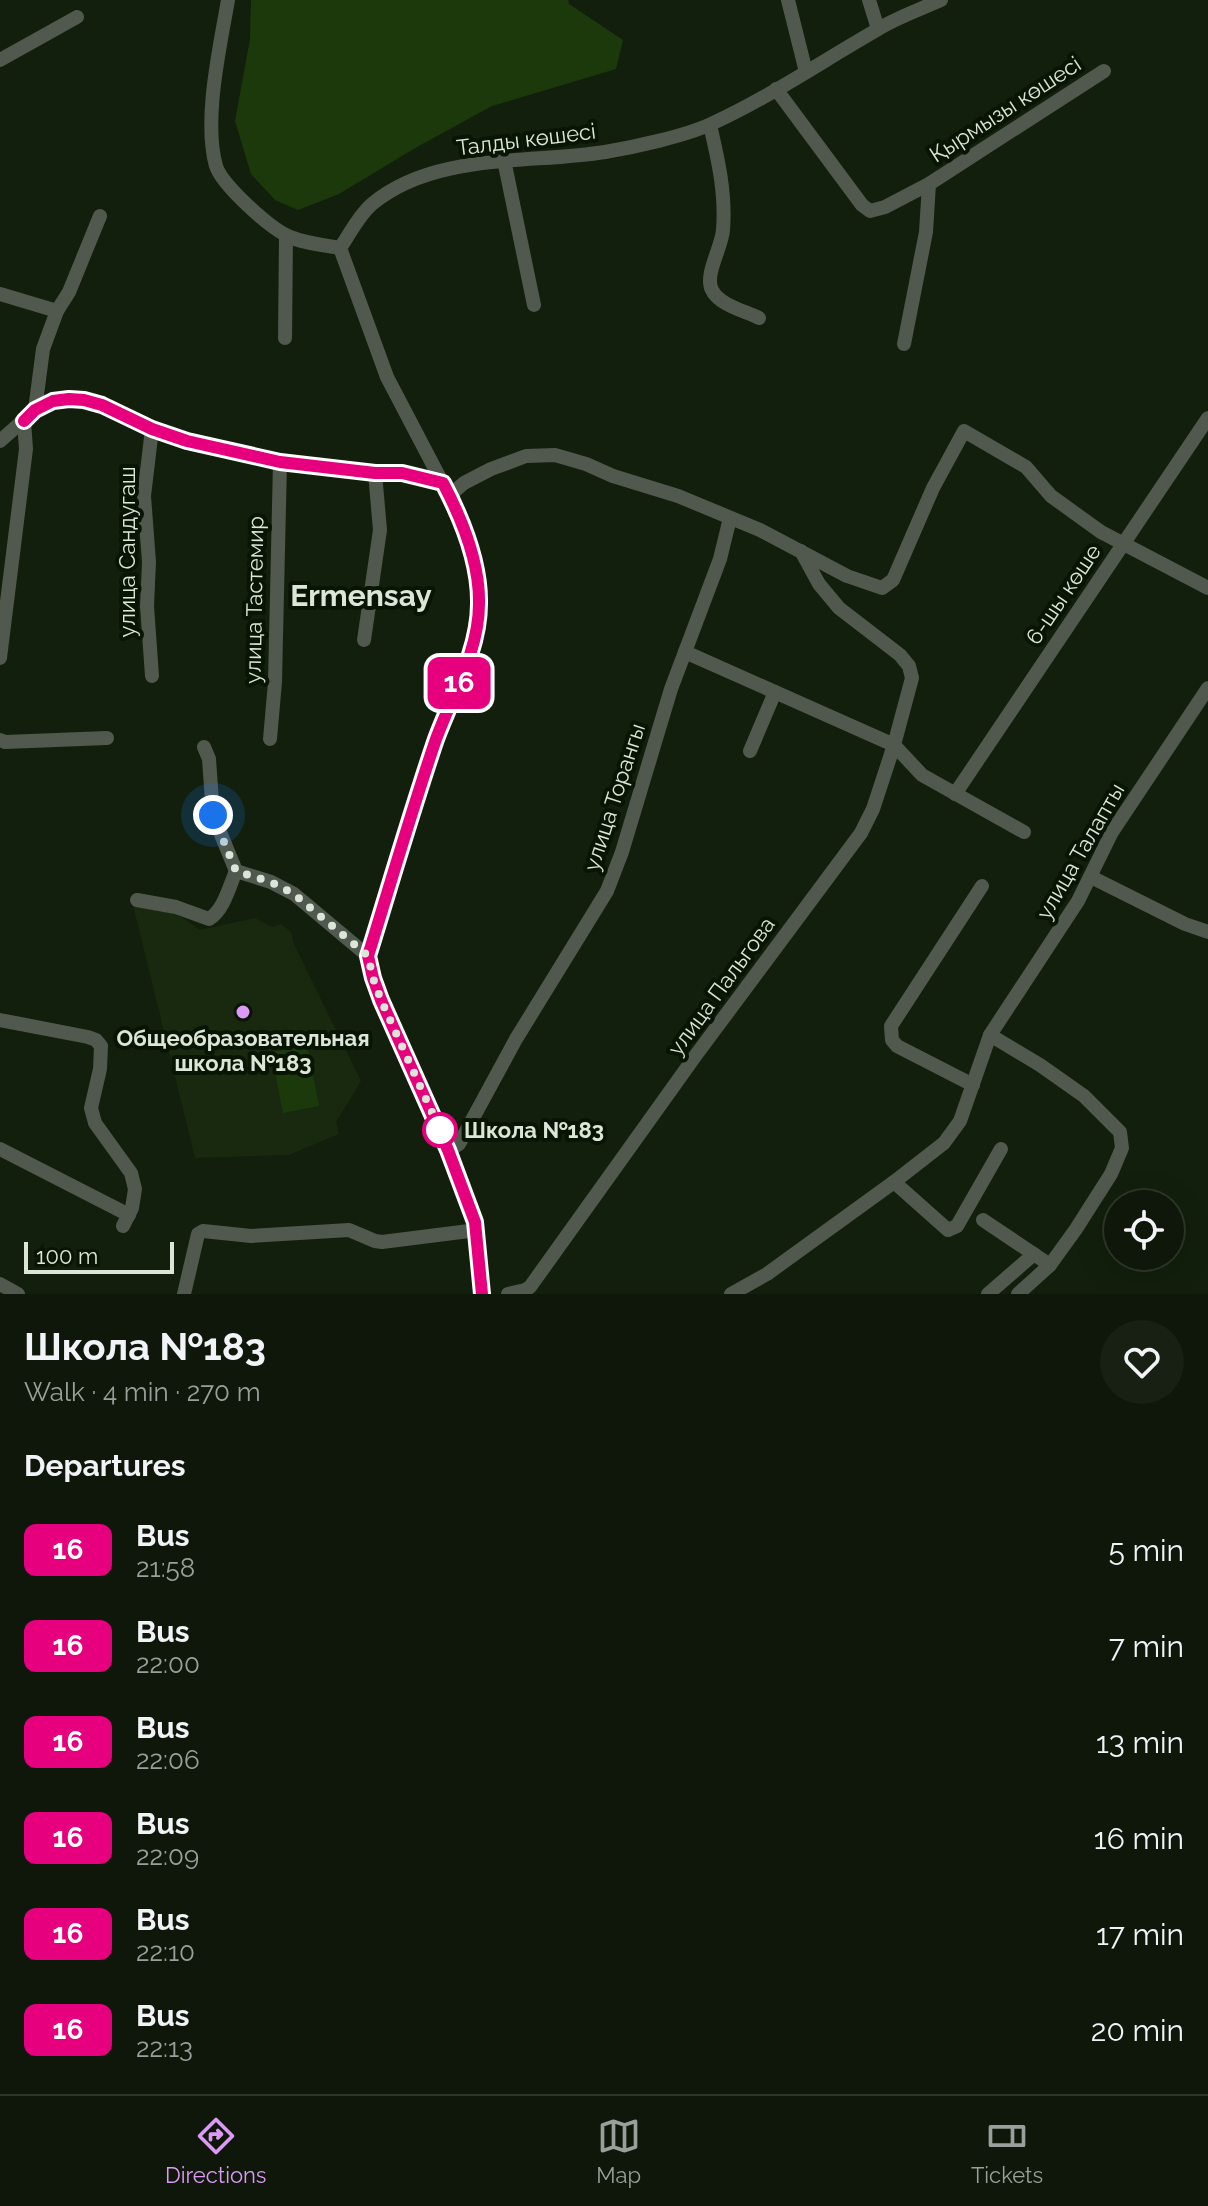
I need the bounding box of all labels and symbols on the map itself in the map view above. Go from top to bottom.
street label: Қырмызы көшесі [925,50,1085,168]
street label: Талды көшесі [455,118,597,160]
street label: улица Сандугаш [114,467,140,637]
street label: улица Тастемир [240,516,268,684]
street label: 6-шы көше [1020,539,1106,649]
district label: Ermensay [290,578,432,613]
line badge: 16 [423,657,495,709]
street label: улица Торангы [578,720,650,874]
street label: улица Талапты [1031,778,1129,924]
your location [193,795,233,835]
street label: улица Пальгова [662,912,780,1060]
marker: Общеобразовательная школа №183 [234,1003,252,1021]
place label: Общеобразовательная школа №183 [116,1025,370,1076]
marker: Школа №183 [423,1113,457,1147]
place label: Школа №183 [464,1117,604,1143]
scale bar [24,1238,174,1274]

